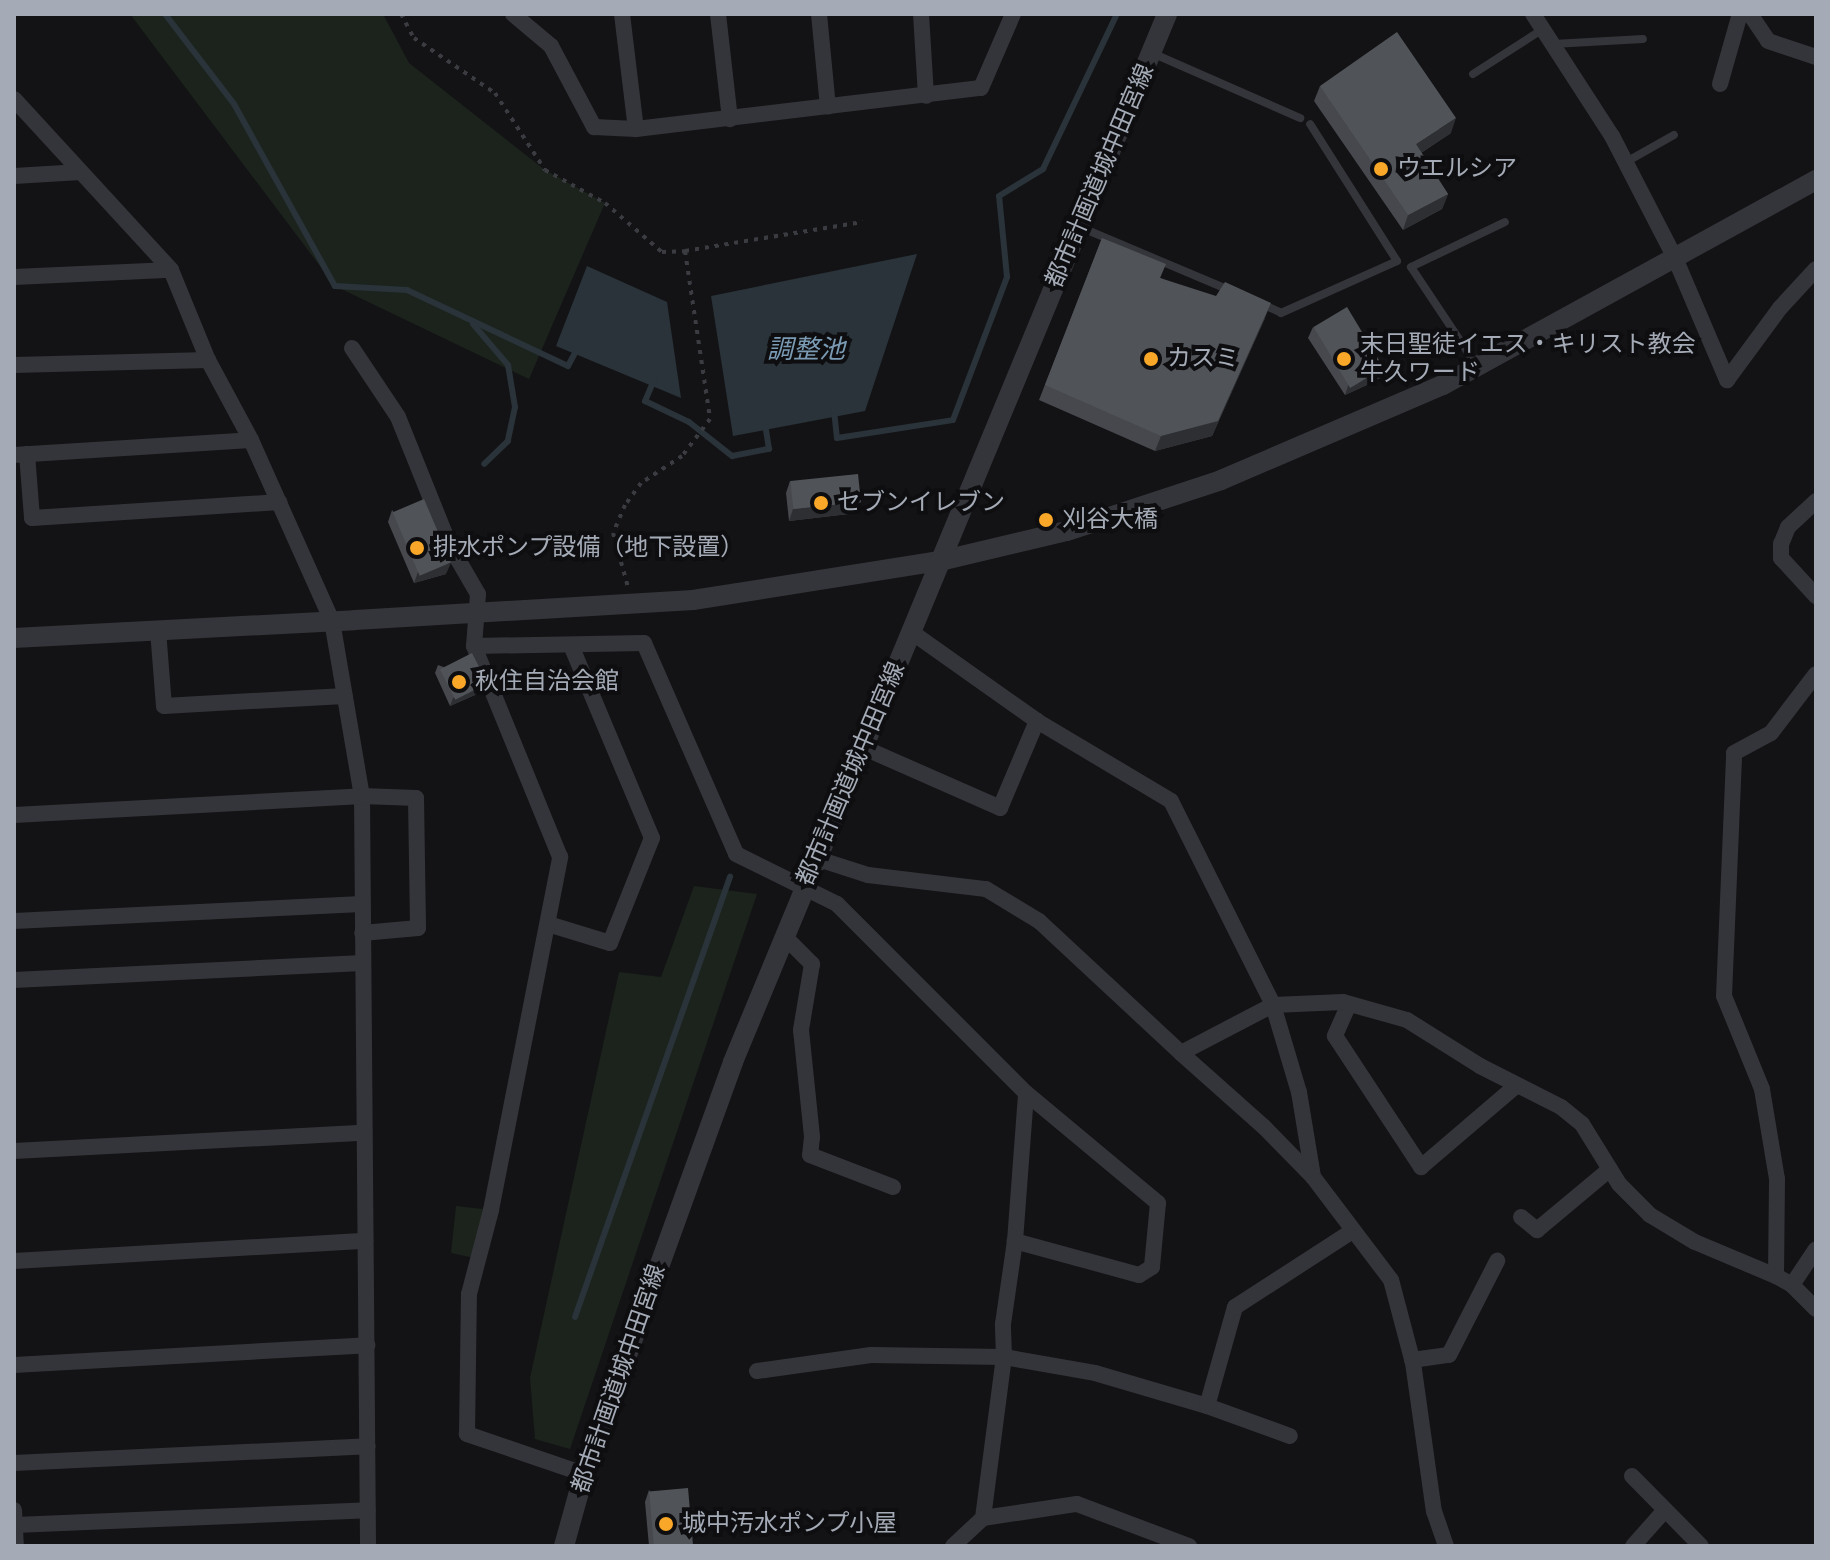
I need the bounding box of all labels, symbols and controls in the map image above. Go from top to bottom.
street label: 都市計画道城中田宮線 [1040,60,1160,292]
place label: ウエルシア [1397,155,1517,183]
marker: ウエルシア [1372,160,1390,178]
place label: 末日聖徒イエス・キリスト教会 牛久ワード [1360,331,1696,387]
water label: 調整池 [767,334,845,366]
place label: カスミ [1167,345,1239,373]
marker: カスミ [1142,350,1160,368]
marker: 末日聖徒イエス・キリスト教会 牛久ワード [1335,350,1353,368]
place label: セブンイレブン [837,489,1005,517]
marker: セブンイレブン [812,494,830,512]
place label: 刈谷大橋 [1062,506,1158,534]
marker: 刈谷大橋 [1037,511,1055,529]
place label: 排水ポンプ設備（地下設置） [433,534,745,562]
marker: 排水ポンプ設備（地下設置） [408,539,426,557]
street label: 都市計画道城中田宮線 [791,658,911,890]
place label: 秋住自治会館 [475,668,619,696]
marker: 秋住自治会館 [450,673,468,691]
street label: 都市計画道城中田宮線 [566,1261,672,1497]
place label: 城中汚水ポンプ小屋 [682,1510,898,1538]
marker: 城中汚水ポンプ小屋 [657,1515,675,1533]

